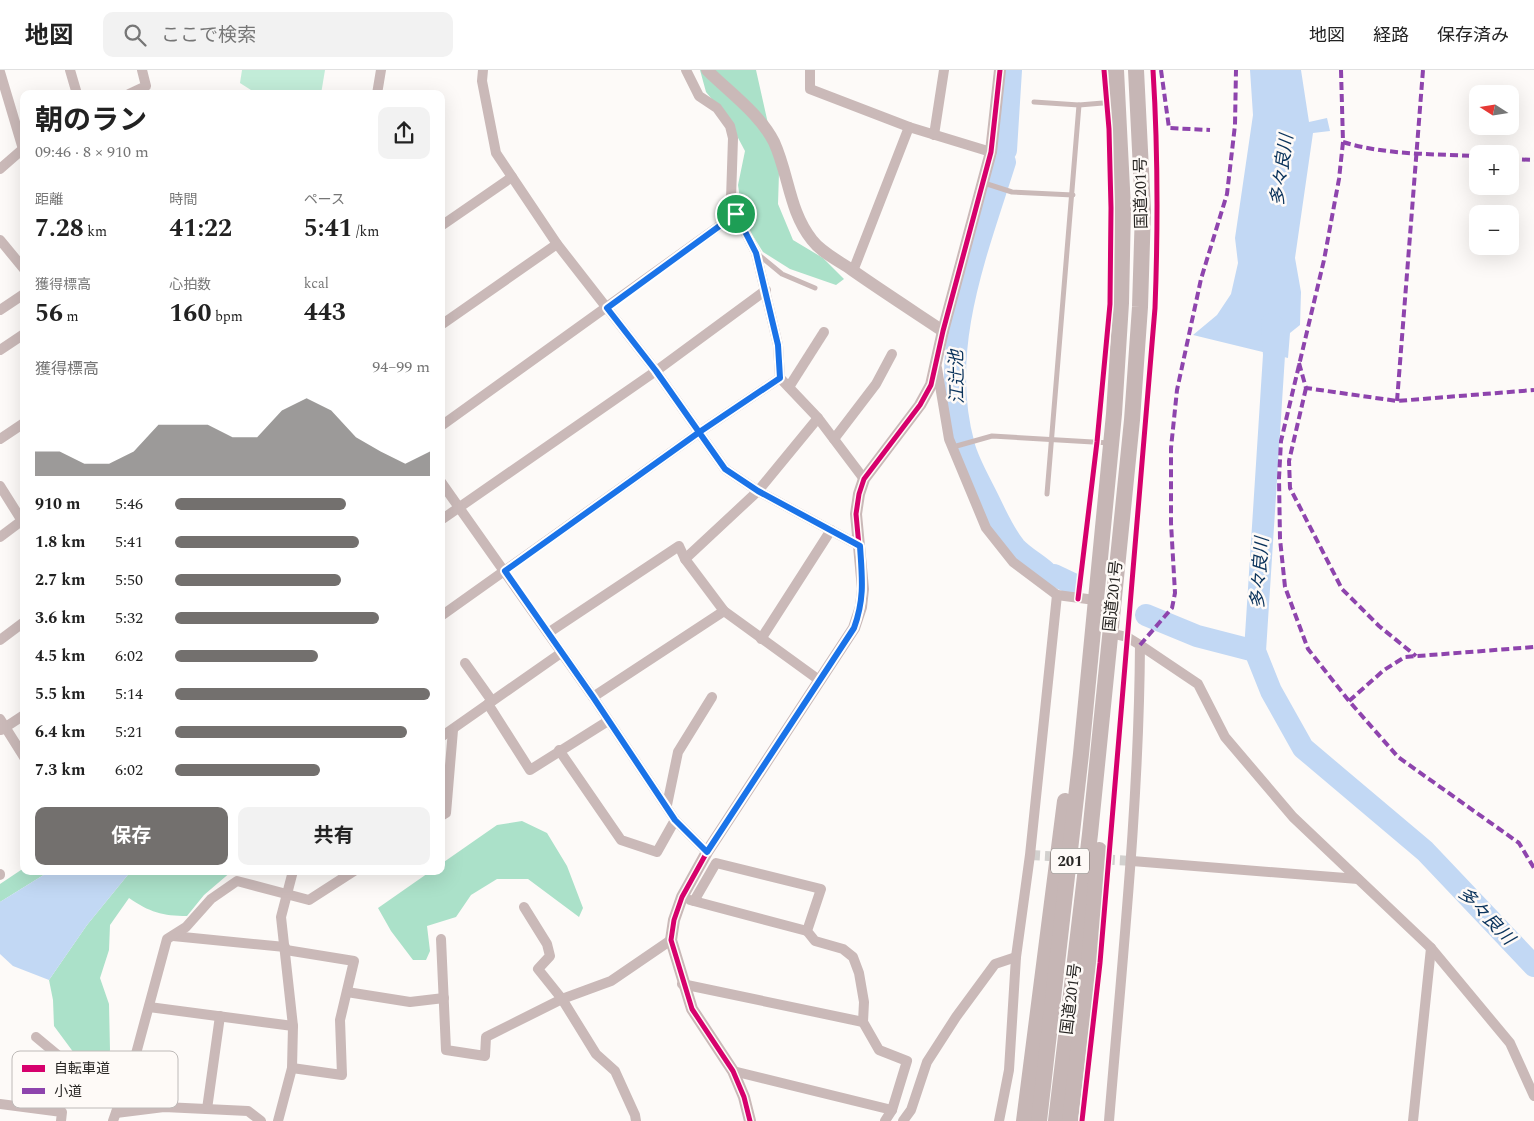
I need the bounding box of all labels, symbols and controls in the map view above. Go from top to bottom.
search box [103,12,453,57]
text: 地図 [25,18,73,54]
icon: search [121,21,149,49]
text: ここで検索 [161,21,256,50]
text: 地図 [1309,22,1345,49]
text: 経路 [1373,22,1409,49]
text: 保存済み [1437,22,1509,49]
north arrow [1469,85,1519,135]
map controls [1469,85,1519,255]
text: 朝のラン [35,99,147,142]
button: share [378,107,430,159]
water label: 多々良川 [1264,130,1301,208]
text: 09:46 · 8 × 910 m [35,140,149,164]
button: + [1469,145,1519,195]
street label: 国道201号 [1128,157,1154,229]
text: 距離 [35,189,63,210]
text: 時間 [169,189,197,210]
text: ペース [304,189,345,210]
pin [715,193,757,235]
icon: arrive [722,200,750,228]
button: − [1469,205,1519,255]
text: 7.28 [35,210,84,248]
text: 41:22 [169,210,232,248]
text: 5:41 [304,210,352,248]
text: km [84,221,107,242]
text: /km [352,221,379,242]
text: kcal [304,273,329,294]
text: 獲得標高 [35,274,91,295]
text: 心拍数 [169,274,211,295]
text: 443 [304,294,346,332]
text: 56 [35,295,63,333]
text: 160 [169,295,211,333]
text: m [63,306,79,327]
text: bpm [211,306,243,327]
water label: 江辻池 [943,348,971,404]
text: 94–99 m [372,355,430,379]
text: 獲得標高 [35,357,99,381]
text: 910 m [35,492,80,516]
text: 5:46 [115,492,143,516]
text: 1.8 km [35,530,85,554]
text: 5:41 [115,530,143,554]
water label: 多々良川 [1244,534,1276,610]
street label: 国道201号 [1097,559,1129,633]
text: 2.7 km [35,568,85,592]
text: 5:50 [115,568,143,592]
text: 3.6 km [35,606,85,630]
text: 5:32 [115,606,143,630]
text: 4.5 km [35,644,85,668]
text: 6:02 [115,644,143,668]
text: 5.5 km [35,682,85,706]
text: 5:14 [115,682,143,706]
text: 6.4 km [35,720,85,744]
text: 5:21 [115,720,143,744]
text: 7.3 km [35,758,85,782]
text: 6:02 [115,758,143,782]
button: 保存 [35,807,228,865]
button: 共有 [238,807,430,865]
road number: 201 [1051,848,1089,874]
water label: 多々良川 [1451,881,1522,953]
street label: 国道201号 [1055,962,1087,1036]
legend [12,1051,178,1108]
text: 自転車道 [54,1058,110,1079]
text: 小道 [54,1081,82,1102]

